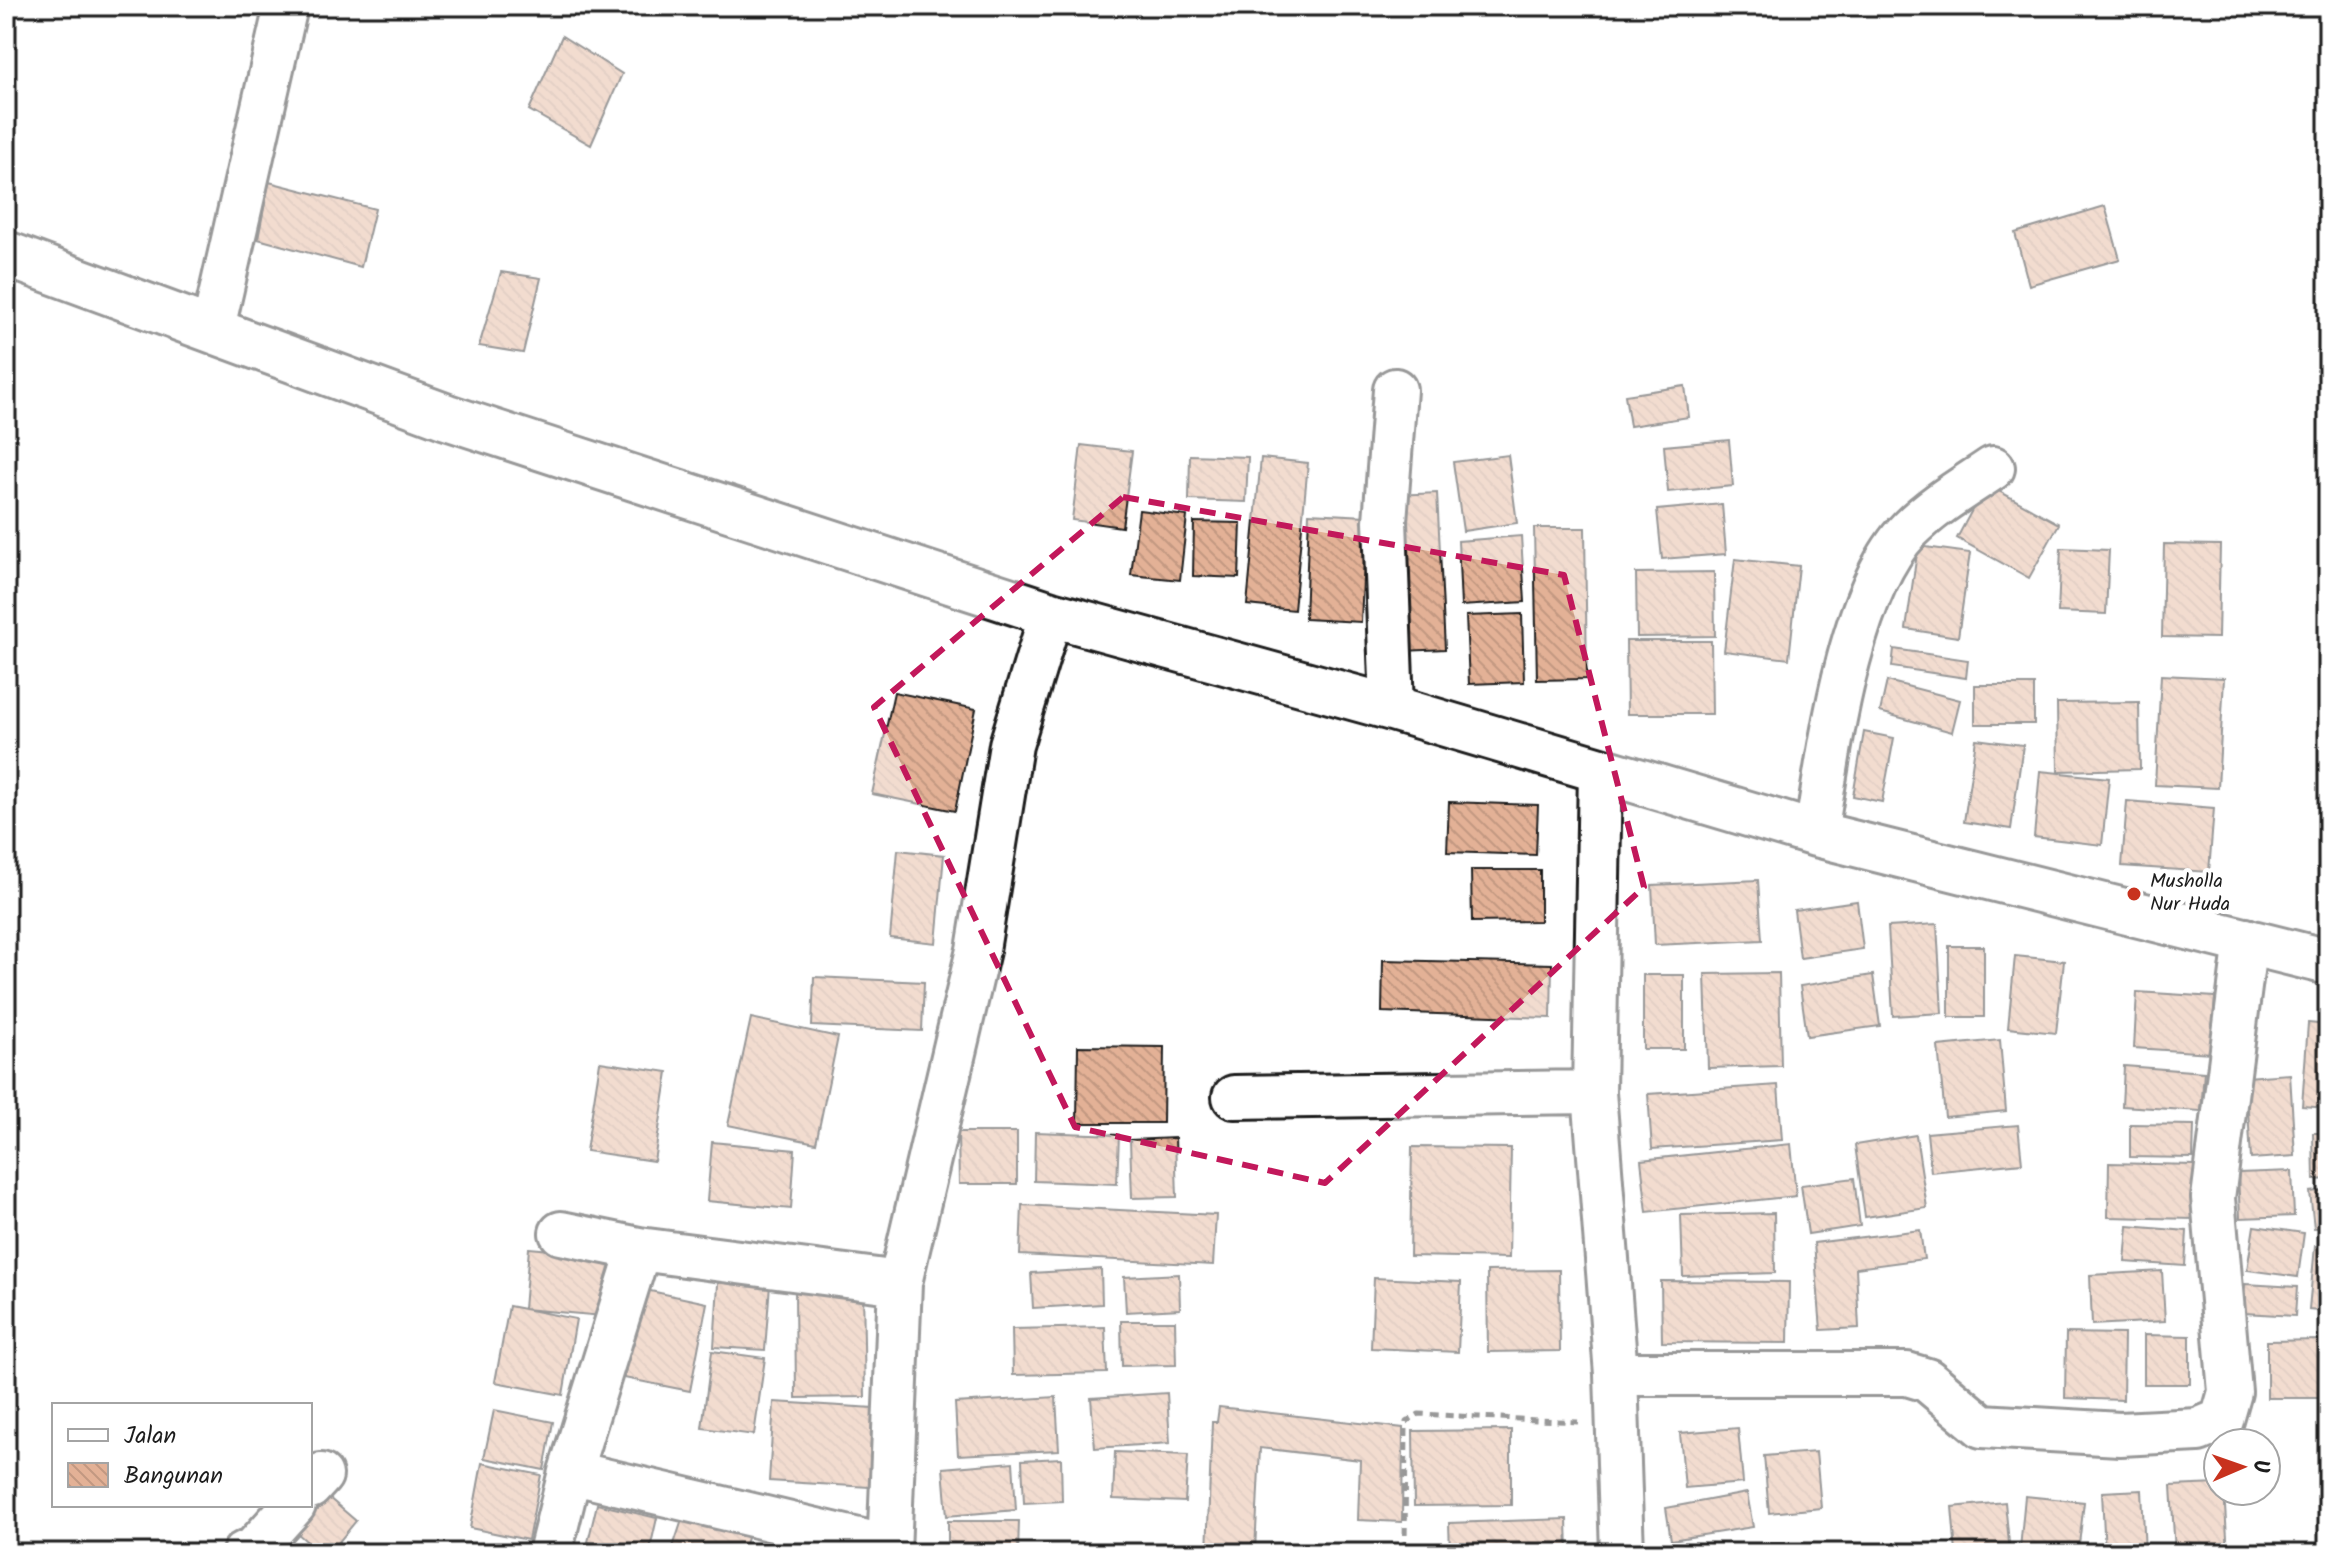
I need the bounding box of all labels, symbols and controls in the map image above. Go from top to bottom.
place label: Musholla Nur Huda [2150,866,2230,921]
marker: Musholla Nur Huda [2125,885,2143,903]
legend [52,1403,312,1507]
text: Jalan [124,1417,176,1456]
north arrow [2202,1427,2282,1507]
text: Bangunan [124,1457,223,1496]
text: U [2242,1459,2277,1474]

